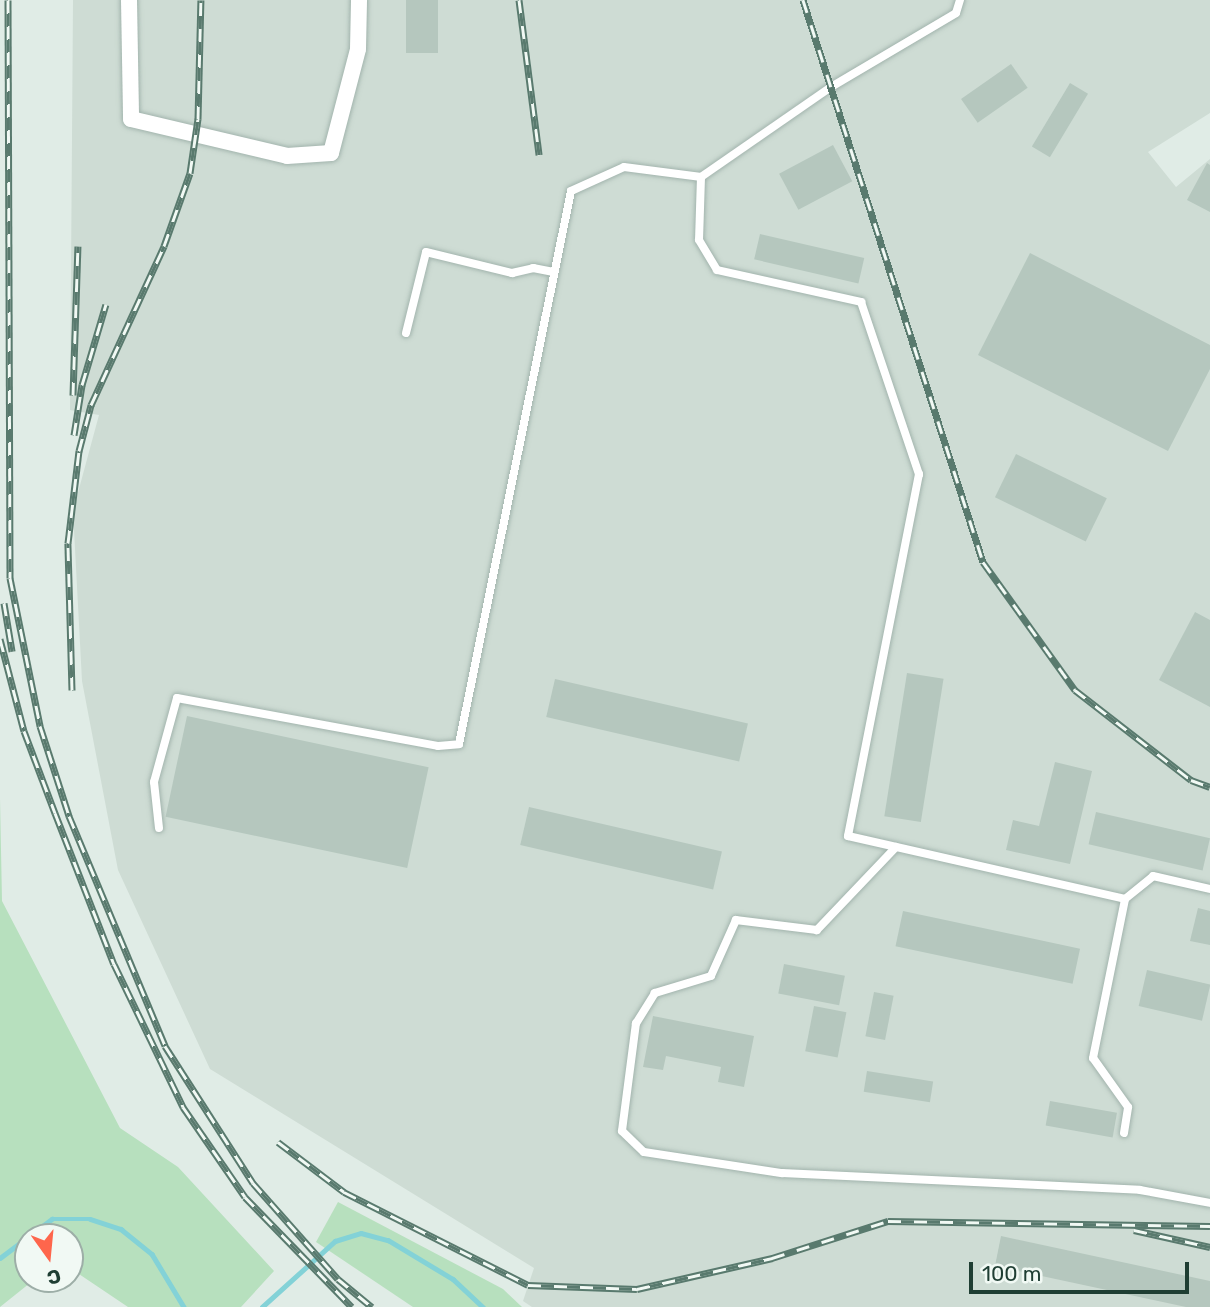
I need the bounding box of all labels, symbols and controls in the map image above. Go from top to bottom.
north arrow [14,1223,84,1293]
scale bar [972,1248,1192,1292]
text: 100 m [982,1261,1041,1286]
text: С [45,1264,63,1290]

